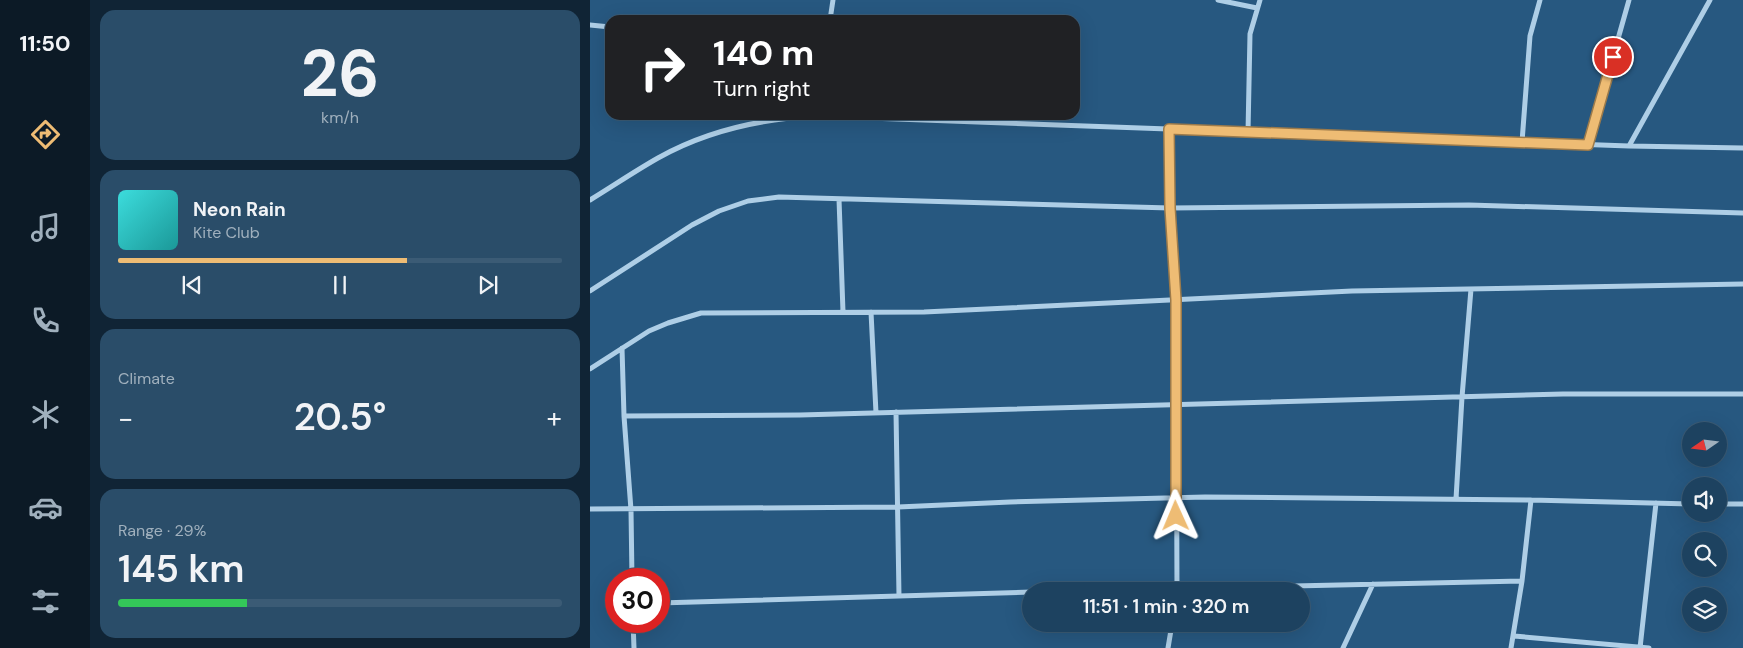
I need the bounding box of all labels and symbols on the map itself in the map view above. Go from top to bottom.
pin [1592,36,1634,78]
north arrow [1682,422,1728,468]
position arrow [1149,489,1201,541]
speed limit sign: 30 [605,568,670,633]

